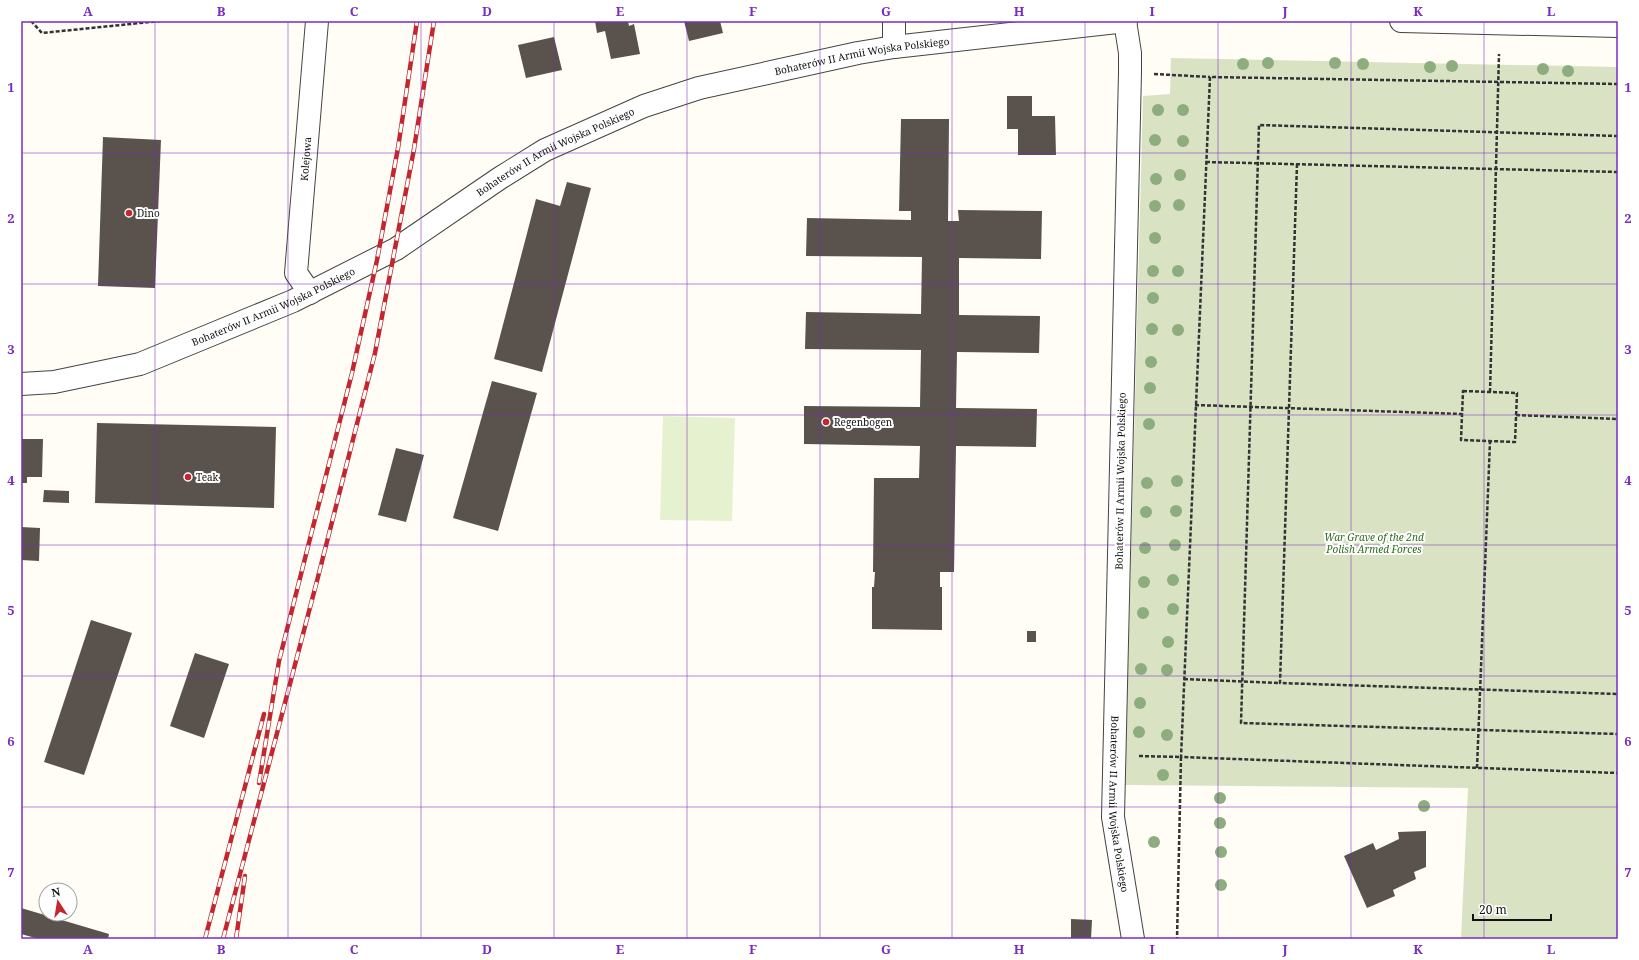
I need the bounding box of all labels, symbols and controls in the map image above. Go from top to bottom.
text: A [83,2,93,20]
text: B [217,2,226,20]
text: C [350,2,359,20]
text: D [482,2,492,20]
text: E [616,2,625,20]
text: F [749,2,757,20]
text: G [881,2,891,20]
text: H [1014,2,1025,20]
text: I [1149,2,1155,20]
text: J [1281,2,1288,20]
text: K [1413,2,1423,20]
text: L [1547,2,1556,20]
street label: Bohaterów II Armii Wojska Polskiego [773,34,950,78]
text: 1 [7,78,15,96]
text: 1 [1624,78,1632,96]
street label: Bohaterów II Armii Wojska Polskiego [473,104,637,199]
street label: Kolejowa [297,136,314,181]
place label: Dino [137,206,160,220]
marker: Dino [124,208,134,218]
text: 2 [7,209,15,227]
text: 2 [1624,209,1632,227]
street label: Bohaterów II Armii Wojska Polskiego [189,264,357,349]
text: 3 [7,340,15,358]
text: 3 [1624,340,1632,358]
street label: Bohaterów II Armii Wojska Polskiego [1111,392,1129,570]
place label: Regenbogen [834,415,893,429]
marker: Regenbogen [821,417,831,427]
place label: Teak [196,470,219,484]
text: 4 [7,471,15,489]
text: 4 [1624,471,1632,489]
marker: Teak [183,472,193,482]
park label: War Grave of the 2nd Polish Armed Forces [1324,530,1424,556]
text: 5 [7,601,15,619]
text: 5 [1624,601,1632,619]
street label: Bohaterów II Armii Wojska Polskiego [1106,716,1132,894]
text: 6 [7,732,15,750]
text: 6 [1624,732,1632,750]
text: 7 [7,863,15,881]
text: 7 [1624,863,1632,881]
north arrow [38,882,78,922]
text: N [50,883,62,900]
scale bar [1473,896,1551,922]
text: 20 m [1479,901,1507,918]
text: A [83,940,93,958]
text: B [217,940,226,958]
text: C [350,940,359,958]
text: D [482,940,492,958]
text: E [616,940,625,958]
text: F [749,940,757,958]
text: G [881,940,891,958]
text: H [1014,940,1025,958]
text: I [1149,940,1155,958]
text: J [1281,940,1288,958]
text: K [1413,940,1423,958]
text: L [1547,940,1556,958]

